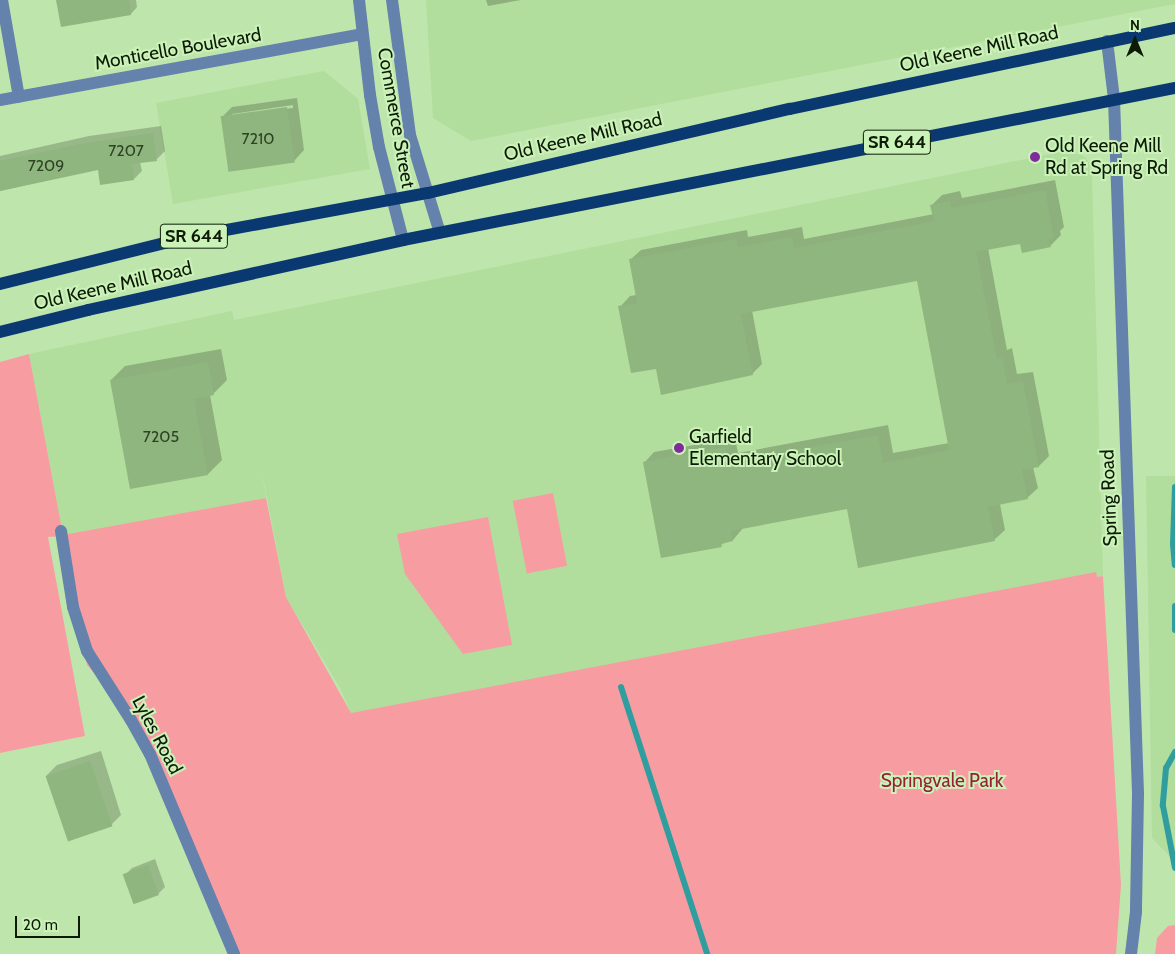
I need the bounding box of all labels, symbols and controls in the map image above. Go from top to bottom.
north arrow [1110,15,1160,65]
text: N [1130,16,1140,34]
street label: Old Keene Mill Road [898,21,1060,77]
street label: Monticello Boulevard [93,23,263,75]
street label: Commerce Street [372,46,420,190]
street label: Old Keene Mill Road [502,108,664,166]
road number: SR 644 [862,126,932,158]
house number: 7210 [242,129,274,149]
place label: Old Keene Mill Rd at Spring Rd [1045,135,1168,179]
house number: 7207 [108,141,144,161]
marker: Old Keene Mill Rd at Spring Rd [1029,151,1041,163]
house number: 7209 [28,156,64,176]
road number: SR 644 [159,220,229,252]
street label: Old Keene Mill Road [32,257,194,315]
place label: Garfield Elementary School [689,426,841,470]
house number: 7205 [143,427,179,447]
marker: Garfield Elementary School [673,442,685,454]
street label: Spring Road [1096,449,1122,547]
street label: Lyles Road [127,692,187,778]
park label: Springvale Park [881,770,1003,792]
scale bar [18,906,82,938]
text: 20 m [23,916,58,934]

